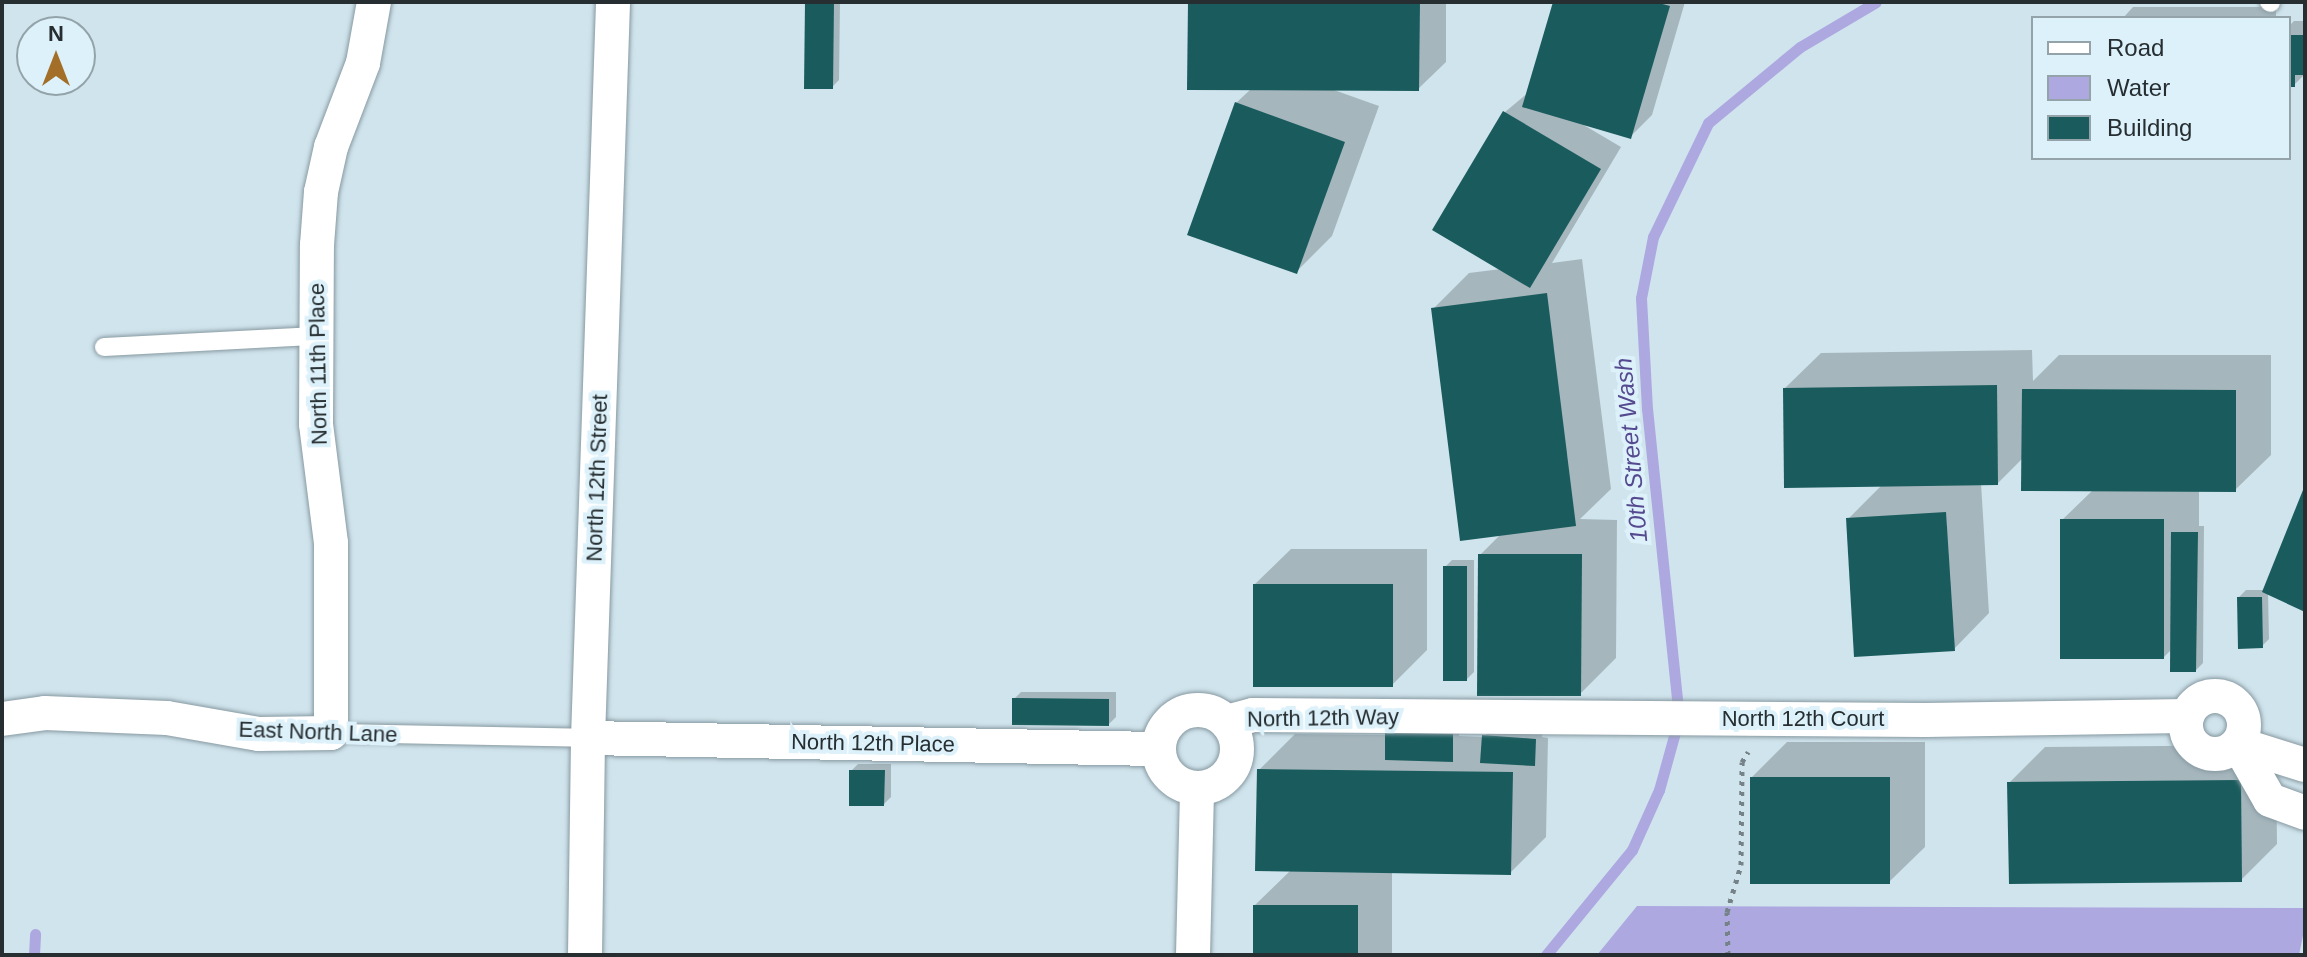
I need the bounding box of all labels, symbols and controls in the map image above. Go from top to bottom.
north arrow [16,16,96,96]
legend [2031,16,2291,160]
text: N [48,21,64,46]
text: Road [2107,34,2164,61]
text: Water [2107,74,2170,101]
text: Building [2107,114,2192,141]
street label: North 11th Place [303,283,333,445]
water label: 10th Street Wash [1609,357,1653,543]
street label: North 12th Street [581,394,613,562]
street label: North 12th Way [1247,703,1399,733]
street label: North 12th Court [1722,706,1884,732]
street label: East North Lane [238,716,398,748]
street label: North 12th Place [791,728,955,758]

